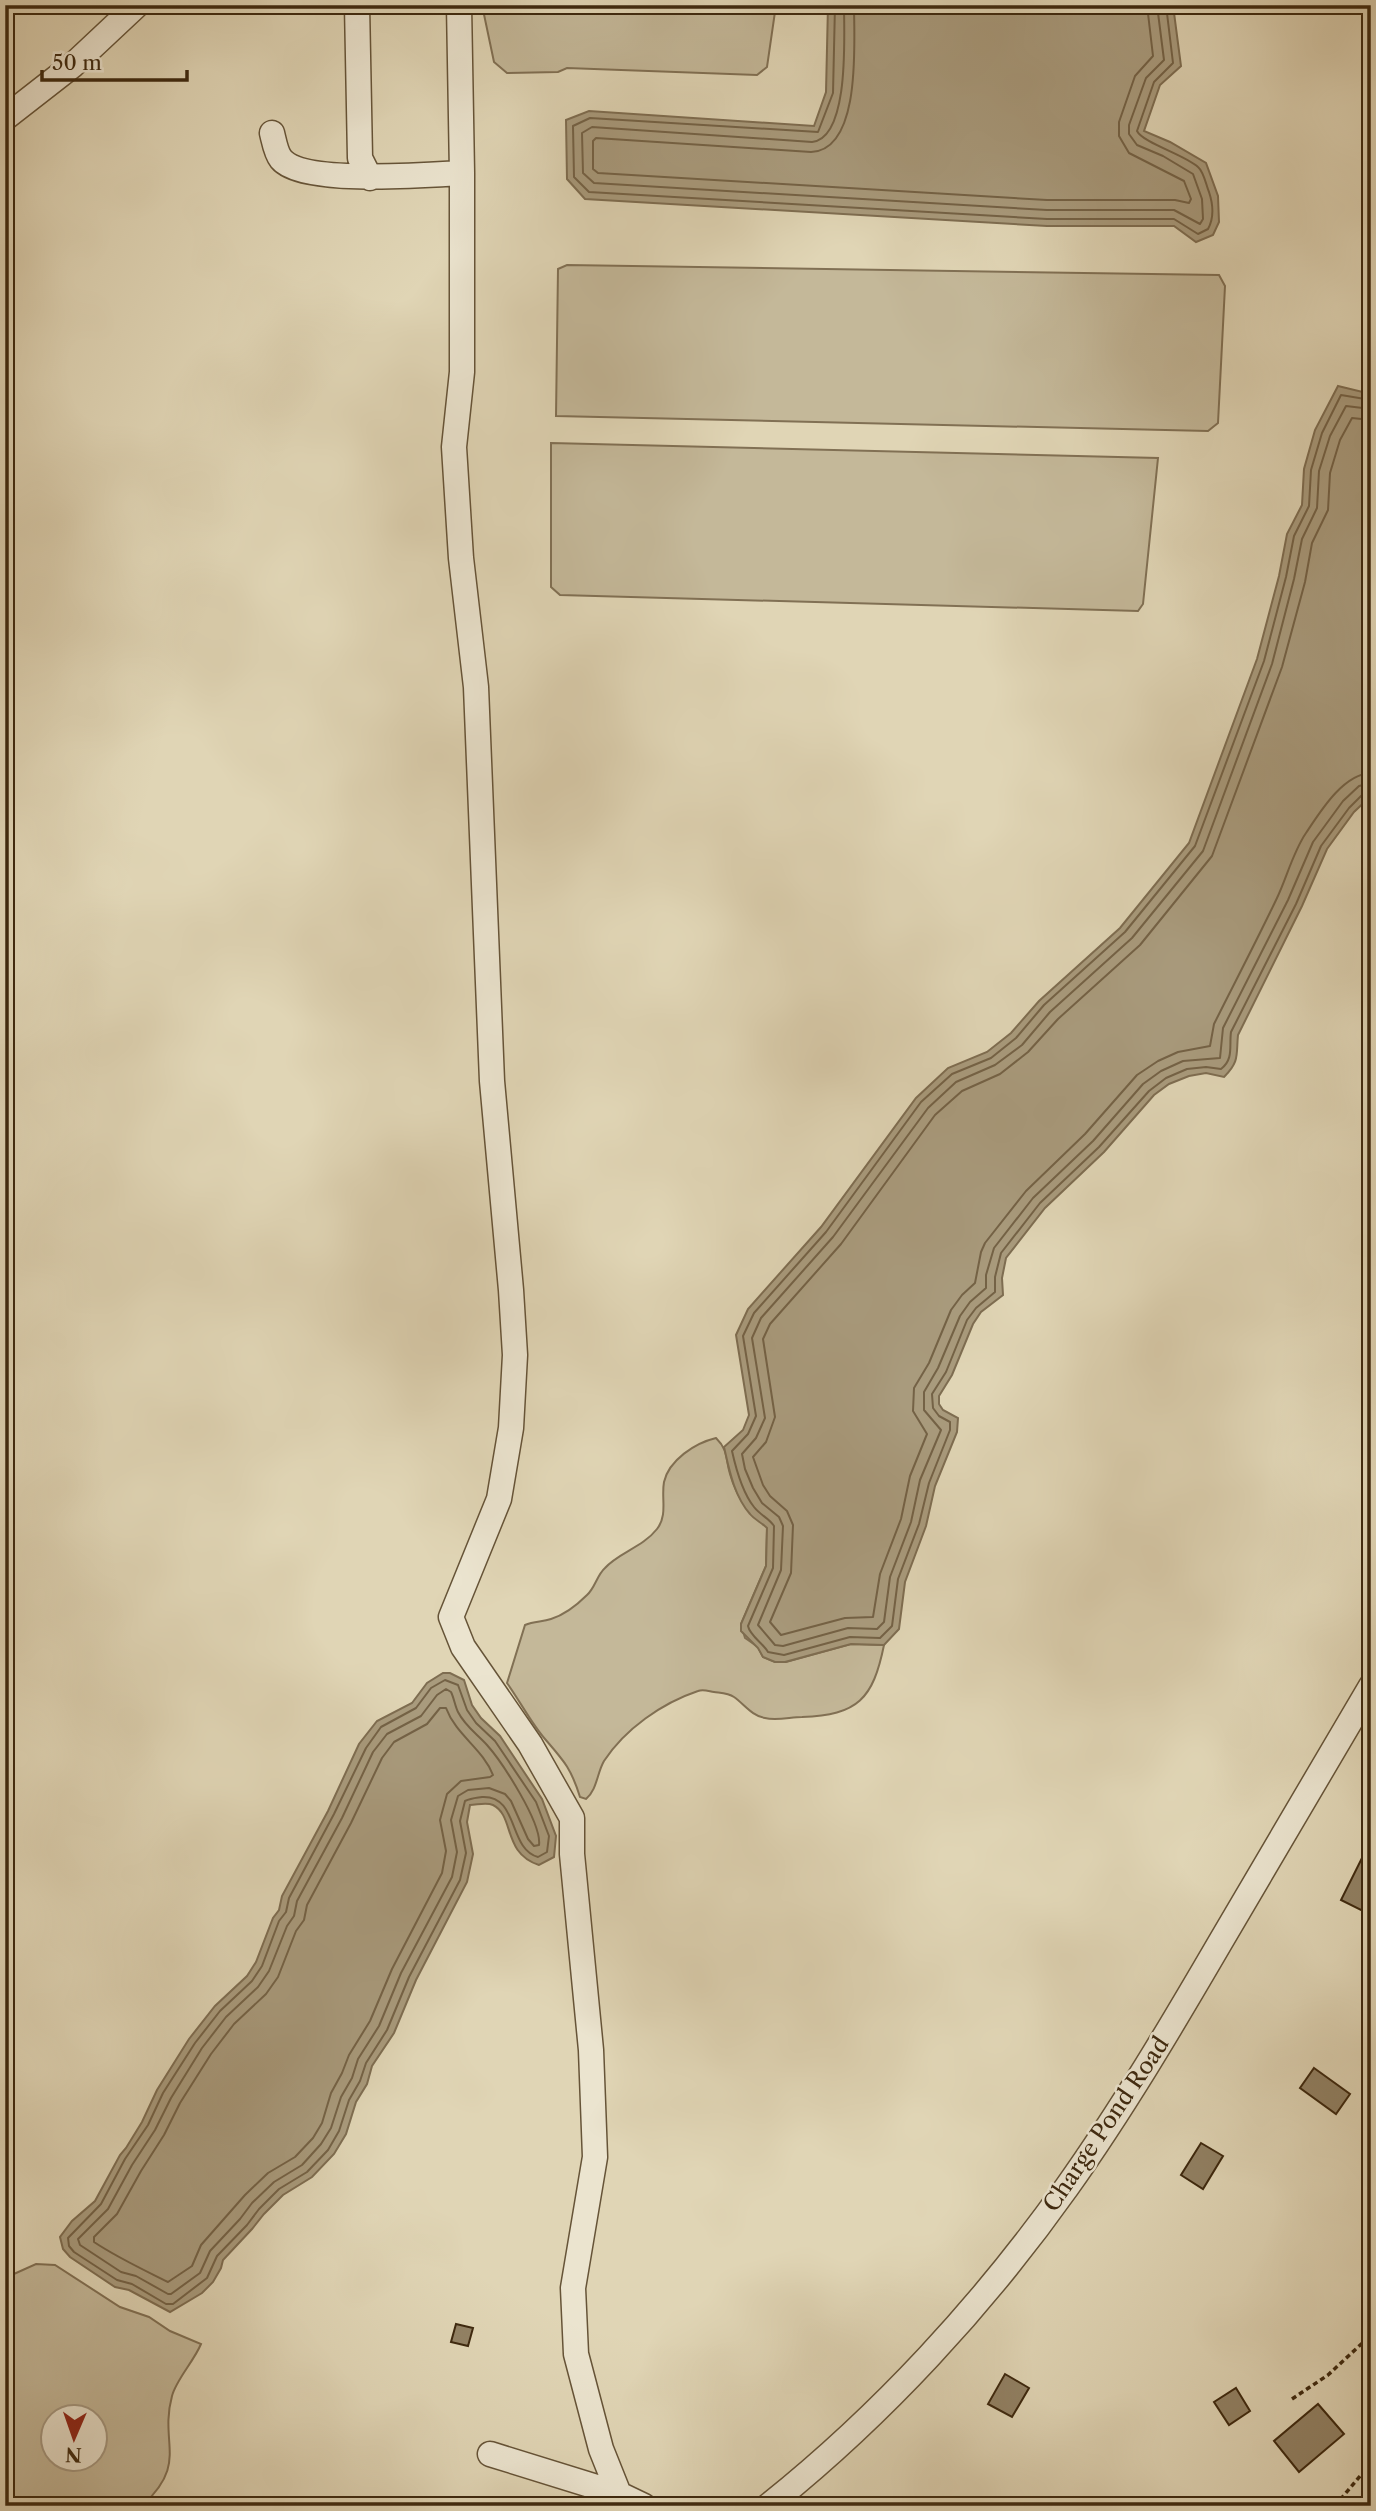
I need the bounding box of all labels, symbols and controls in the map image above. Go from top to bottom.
scale bar [42,38,187,82]
text: 50 m [52,50,102,75]
street label: Charge Pond Road [1037,2031,1175,2217]
north arrow [38,2402,108,2472]
text: N [65,2443,82,2466]

